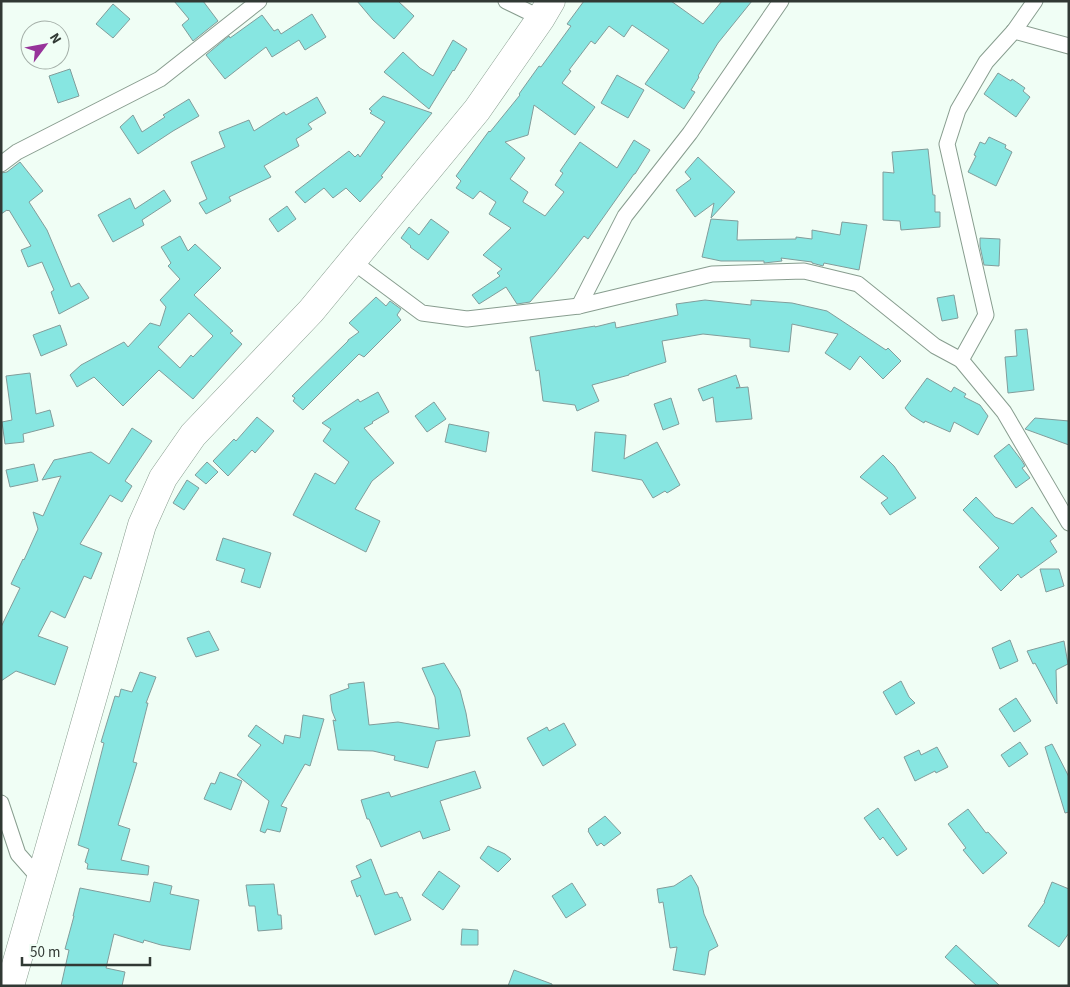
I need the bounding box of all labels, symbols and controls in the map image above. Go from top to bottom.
north arrow [20,20,70,70]
text: N [44,29,66,48]
scale bar [22,934,150,966]
text: 50 m [30,942,60,963]

